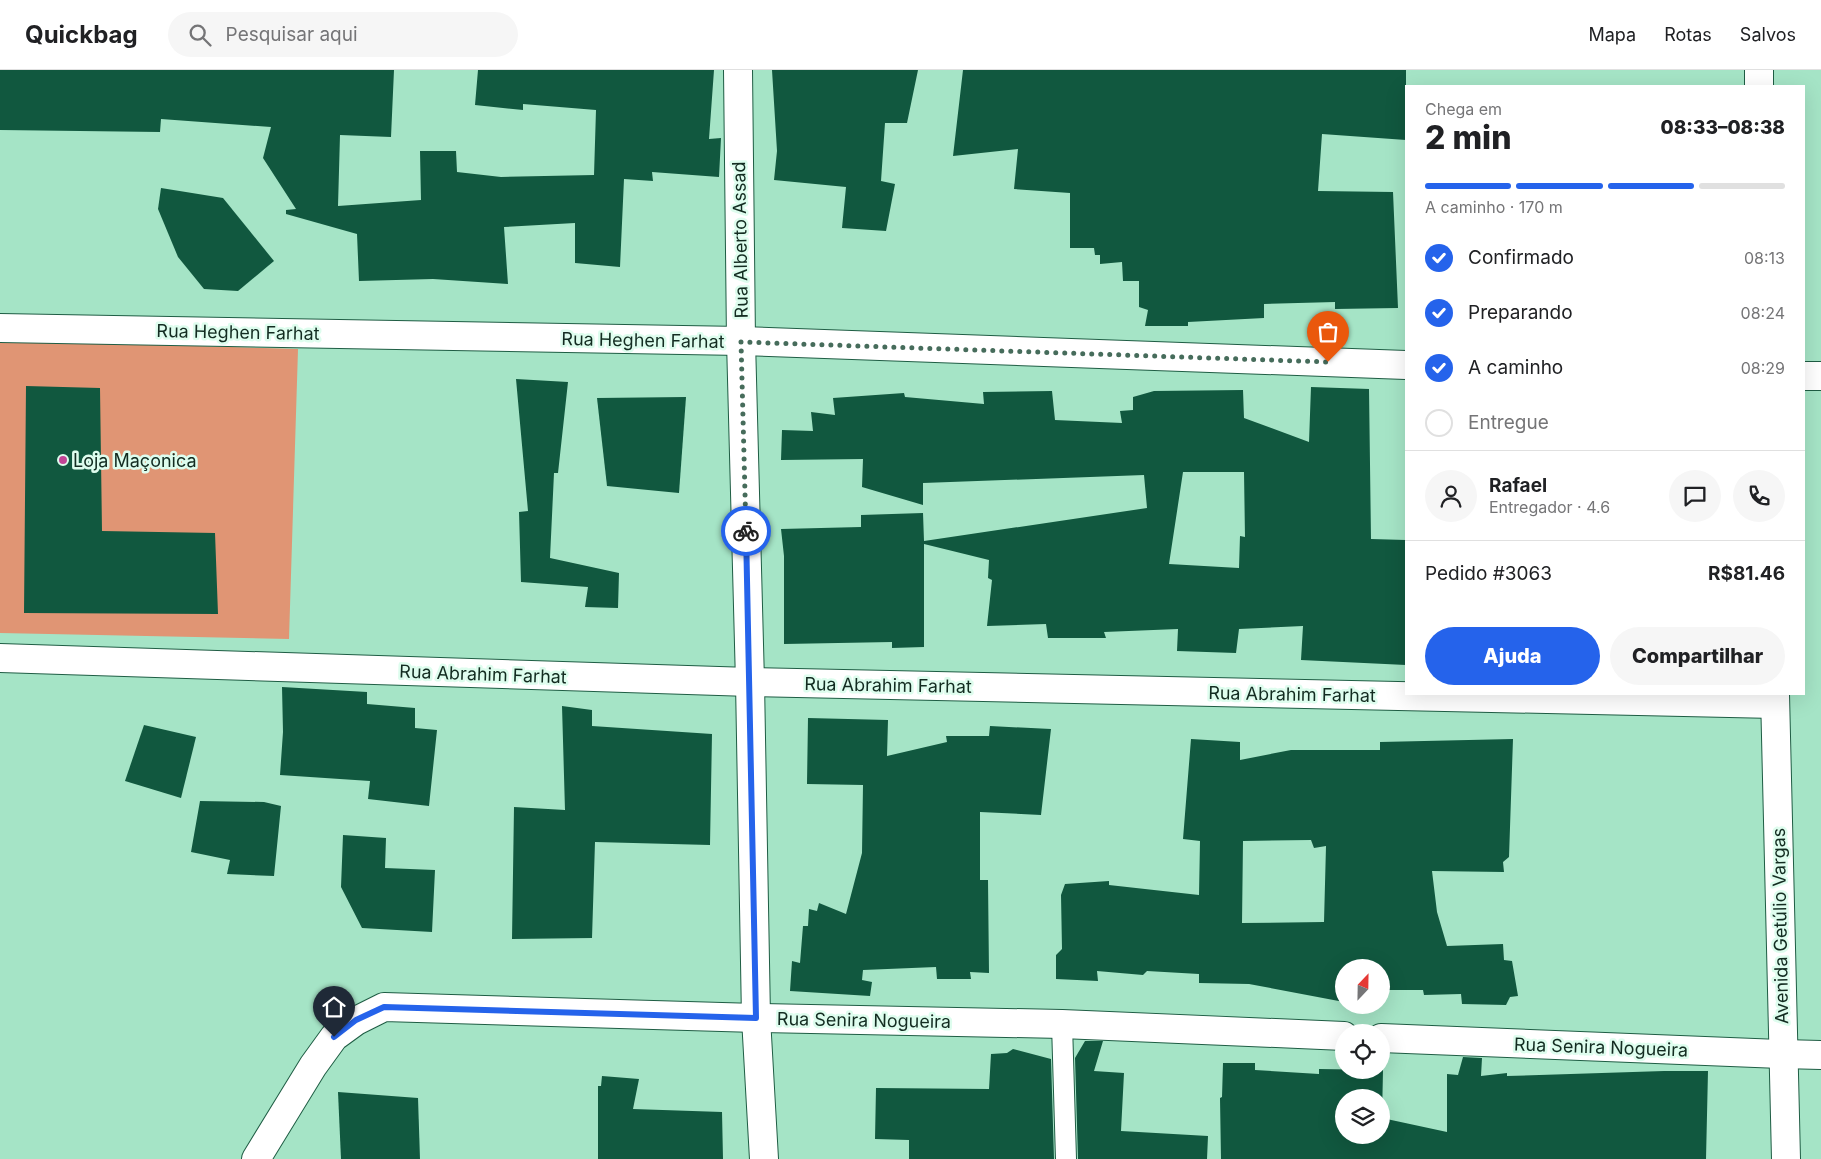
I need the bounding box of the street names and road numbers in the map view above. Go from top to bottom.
street label: Rua Alberto Assad [728,161,752,319]
street label: Rua Heghen Farhat [156,320,320,344]
street label: Rua Heghen Farhat [561,328,725,352]
street label: Rua Abrahim Farhat [399,661,567,687]
street label: Rua Abrahim Farhat [804,673,972,697]
street label: Rua Abrahim Farhat [1208,682,1376,706]
street label: Avenida Getúlio Vargas [1768,828,1792,1024]
street label: Rua Senira Nogueira [777,1008,951,1032]
street label: Rua Senira Nogueira [1514,1033,1688,1061]

